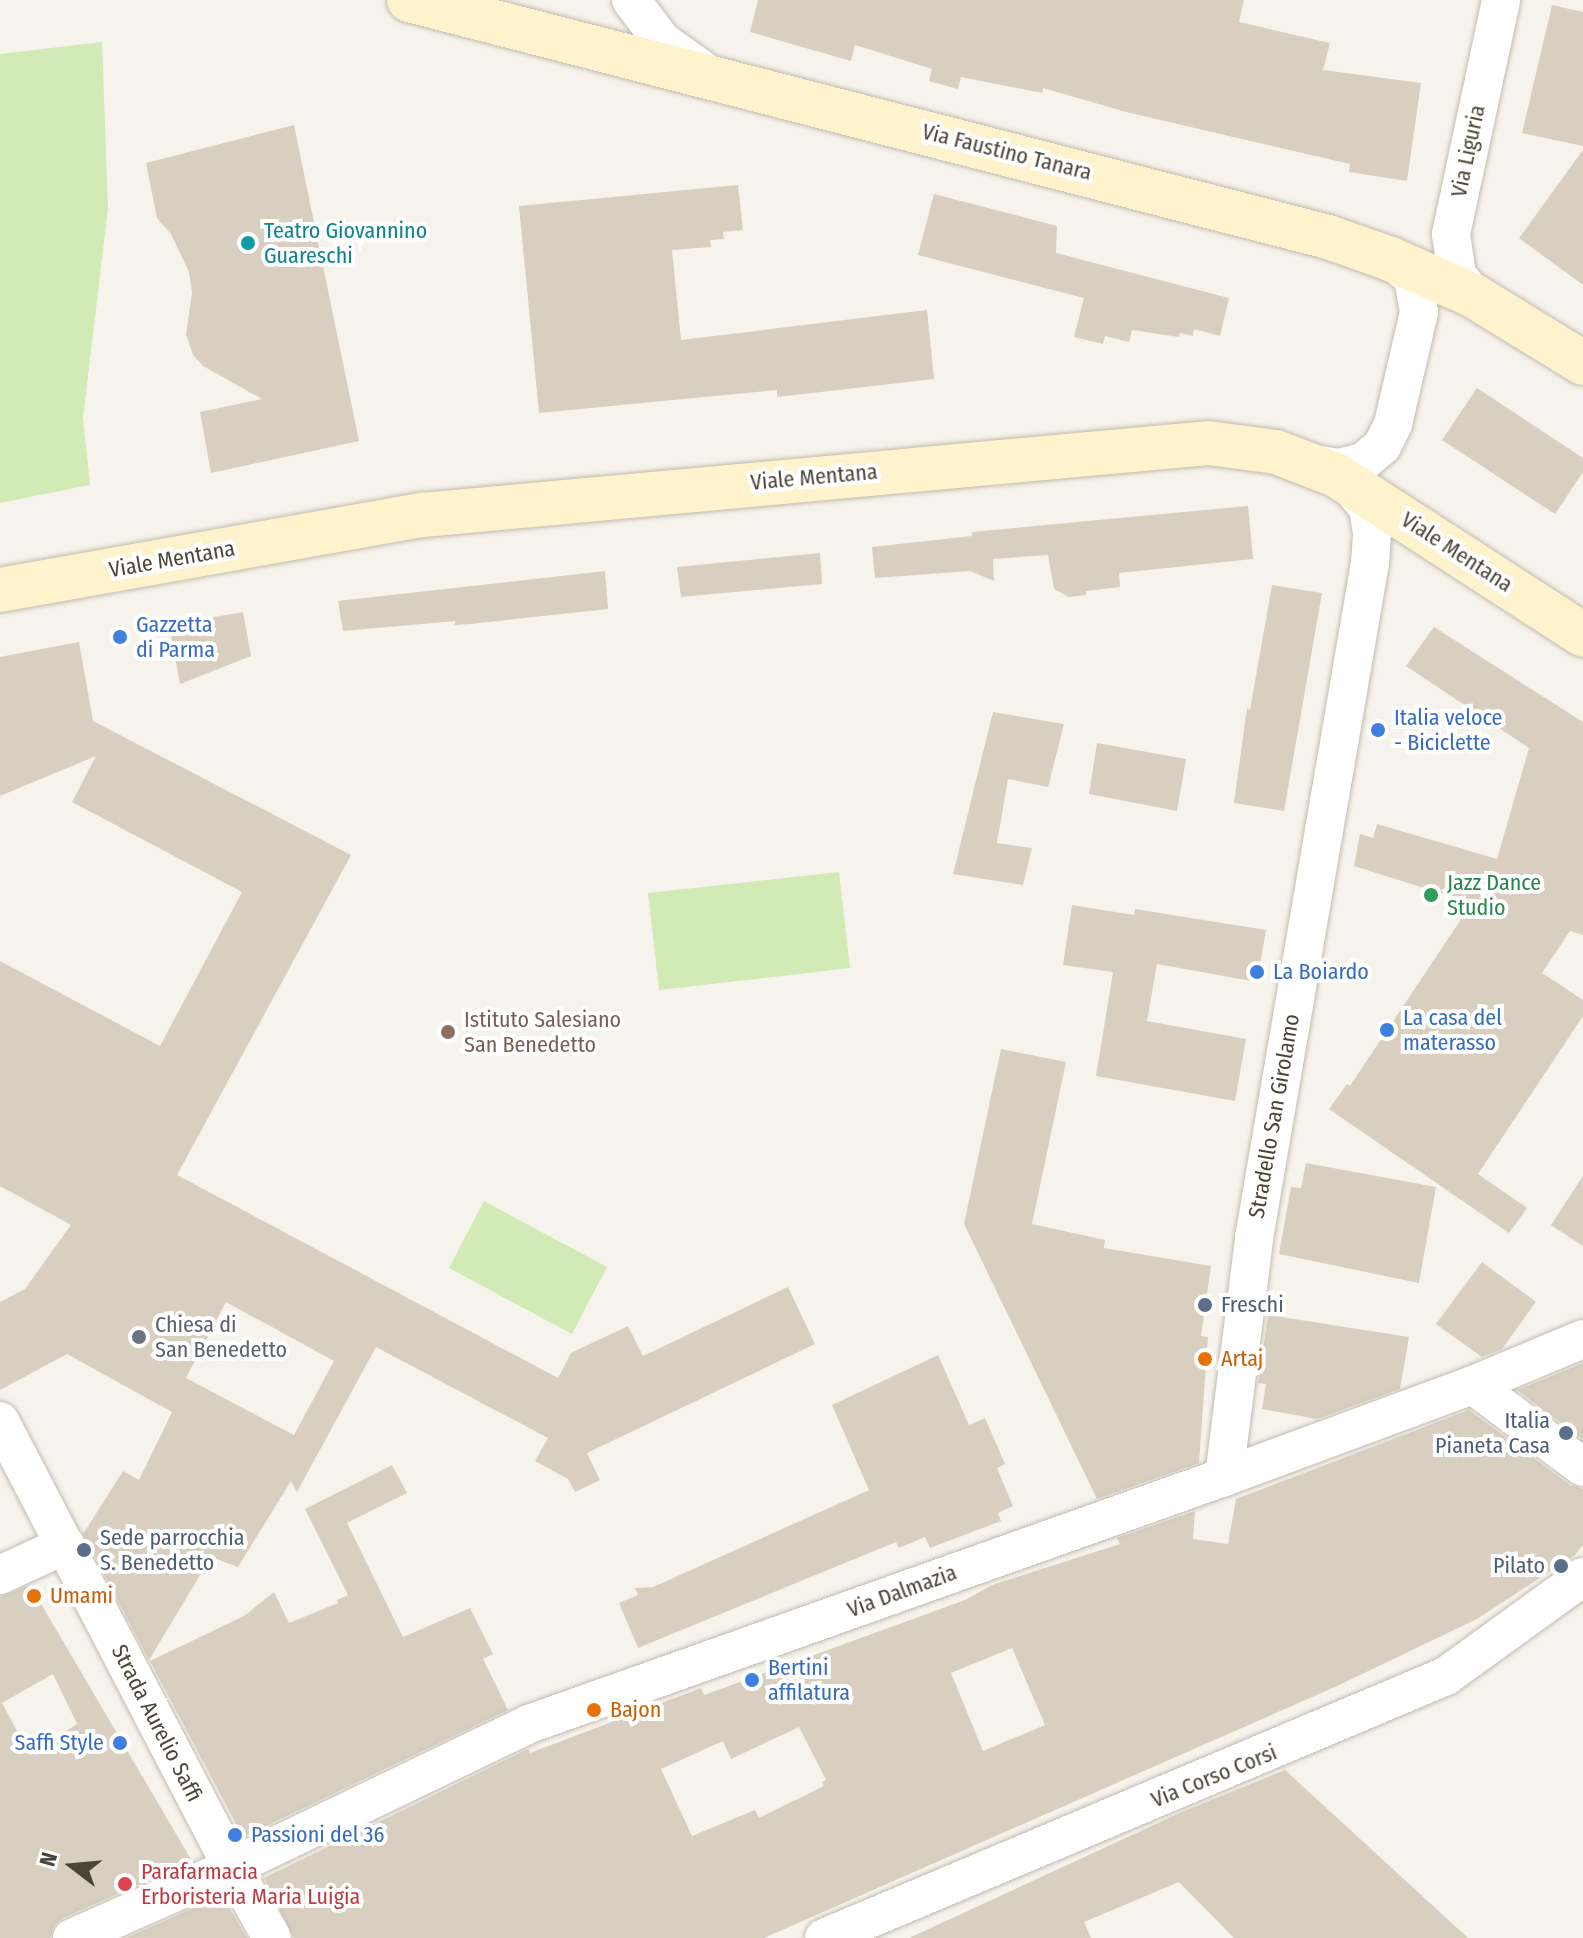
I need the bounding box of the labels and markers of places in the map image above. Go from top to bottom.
place label: Teatro Giovannino Guareschi [264,217,427,268]
marker: Teatro Giovannino Guareschi [239,234,257,252]
place label: Gazzetta di Parma [136,611,215,662]
marker: Gazzetta di Parma [111,628,129,646]
place label: Italia veloce - Biciclette [1394,704,1502,756]
marker: Italia veloce - Biciclette [1369,721,1387,739]
place label: Jazz Dance Studio [1447,869,1541,920]
marker: Jazz Dance Studio [1422,886,1440,904]
place label: La Boiardo [1273,959,1369,985]
marker: La Boiardo [1248,963,1266,981]
place label: La casa del materasso [1403,1004,1502,1056]
place label: Istituto Salesiano San Benedetto [464,1006,621,1058]
marker: La casa del materasso [1378,1021,1396,1039]
marker: Istituto Salesiano San Benedetto [439,1023,457,1041]
place label: Freschi [1221,1292,1284,1318]
marker: Freschi [1196,1296,1214,1314]
place label: Chiesa di San Benedetto [155,1311,287,1362]
marker: Chiesa di San Benedetto [130,1328,148,1346]
place label: Artaj [1221,1346,1263,1372]
marker: Artaj [1196,1350,1214,1368]
place label: Italia Pianeta Casa [1435,1407,1550,1458]
marker: Italia Pianeta Casa [1557,1424,1575,1442]
place label: Sede parrocchia S. Benedetto [100,1524,245,1576]
marker: Sede parrocchia S. Benedetto [75,1541,93,1559]
place label: Pilato [1493,1553,1545,1579]
marker: Pilato [1552,1557,1570,1575]
place label: Umami [50,1583,113,1609]
marker: Umami [25,1587,43,1605]
place label: Bertini affilatura [768,1654,850,1706]
marker: Bertini affilatura [743,1671,761,1689]
place label: Bajon [610,1697,661,1723]
marker: Bajon [585,1701,603,1719]
place label: Saffi Style [14,1730,104,1756]
marker: Saffi Style [111,1734,129,1752]
place label: Passioni del 36 [251,1822,384,1848]
marker: Passioni del 36 [226,1826,244,1844]
place label: Parafarmacia Erboristeria Maria Luigia [141,1858,360,1910]
marker: Parafarmacia Erboristeria Maria Luigia [116,1875,134,1893]

